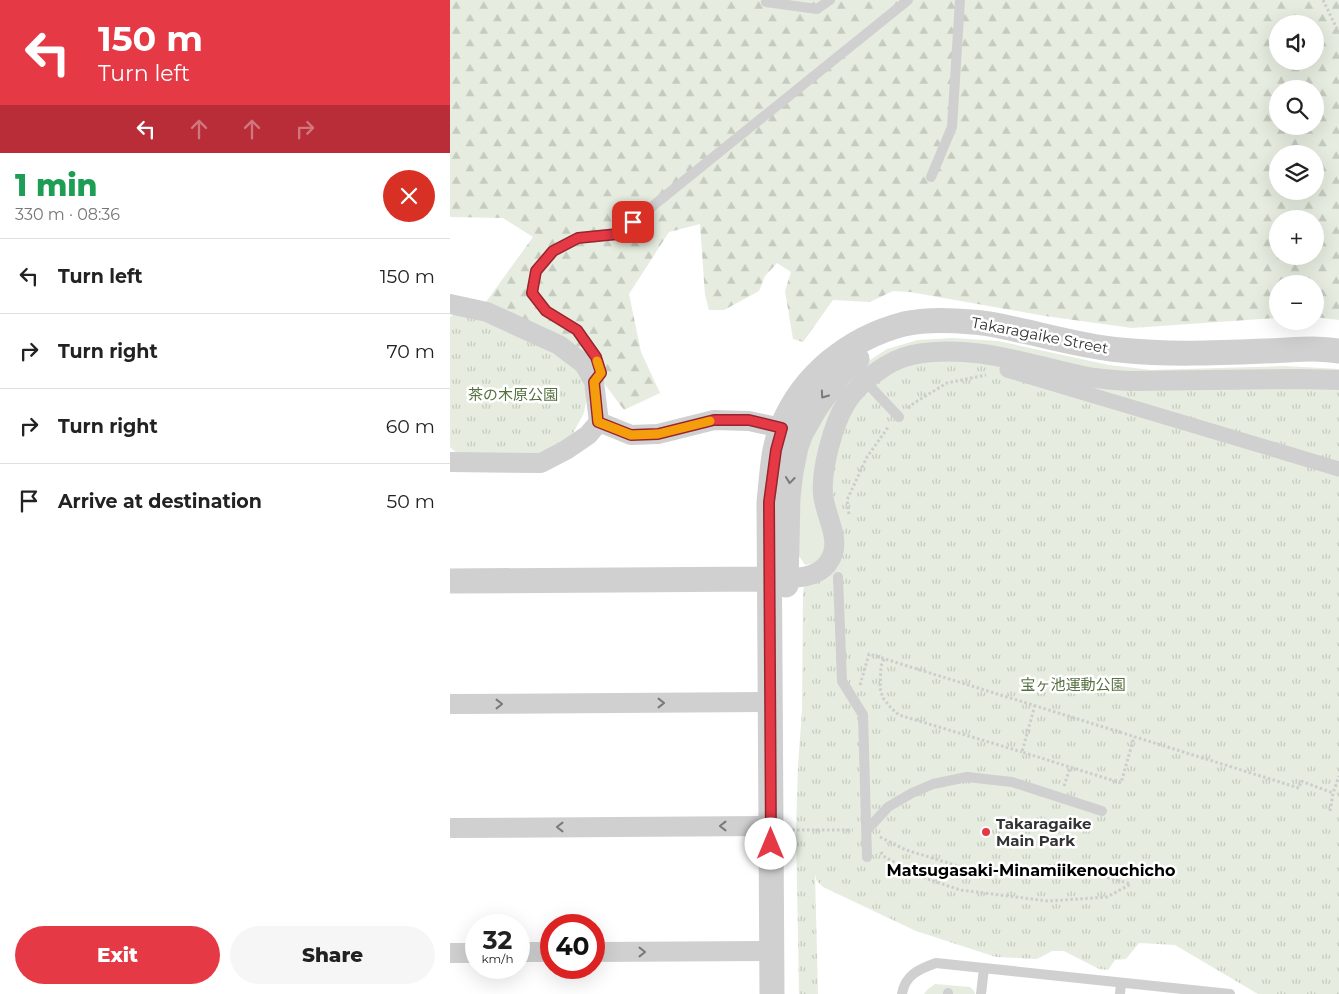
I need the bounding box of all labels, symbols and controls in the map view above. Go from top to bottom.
map controls [1269,15,1324,330]
button: sound [1269,15,1324,70]
text: 150 m [98,17,203,60]
icon: left [15,20,80,85]
text: Turn left [98,60,190,87]
button: search [1269,80,1324,135]
icon: left [132,115,160,143]
icon: ahead [185,115,213,143]
icon: ahead [238,115,266,143]
icon: right [291,115,319,143]
button: layers [1269,145,1324,200]
text: 1 min [15,167,98,204]
button: close [383,170,435,222]
pin [612,201,654,243]
text: 330 m · 08:36 [15,205,120,224]
icon: arrive [619,208,647,236]
button: + [1269,210,1324,265]
icon: left [15,262,43,290]
text: Turn left [58,265,143,288]
text: 150 m [380,265,435,288]
button: − [1269,275,1324,330]
street label: Takaragaike Street [970,312,1110,358]
icon: right [15,337,43,365]
text: Turn right [58,340,158,363]
text: 70 m [386,340,435,363]
park label: 茶の木原公園 [468,385,558,404]
one-way arrow [822,389,830,398]
icon: right [15,412,43,440]
text: Turn right [58,415,158,438]
text: 60 m [386,415,435,438]
one-way arrow [785,476,796,484]
icon: arrive [15,487,43,515]
text: Arrive at destination [58,490,262,513]
text: 50 m [387,490,435,513]
park label: 宝ヶ池運動公園 [1020,675,1126,694]
one-way arrow [658,698,665,708]
one-way arrow [495,699,503,709]
place label: Takaragaike Main Park [996,814,1091,850]
position arrow [744,817,796,869]
one-way arrow [718,821,726,831]
one-way arrow [556,822,564,832]
marker: Takaragaike Main Park [980,826,992,838]
district label: Matsugasaki-Minamiikenouchicho [886,861,1176,880]
speed limit sign: 40 [540,914,605,979]
text: 32 [483,925,512,955]
button: Exit [15,926,220,984]
button: Share [230,926,435,984]
one-way arrow [639,947,647,957]
text: km/h [481,951,514,966]

